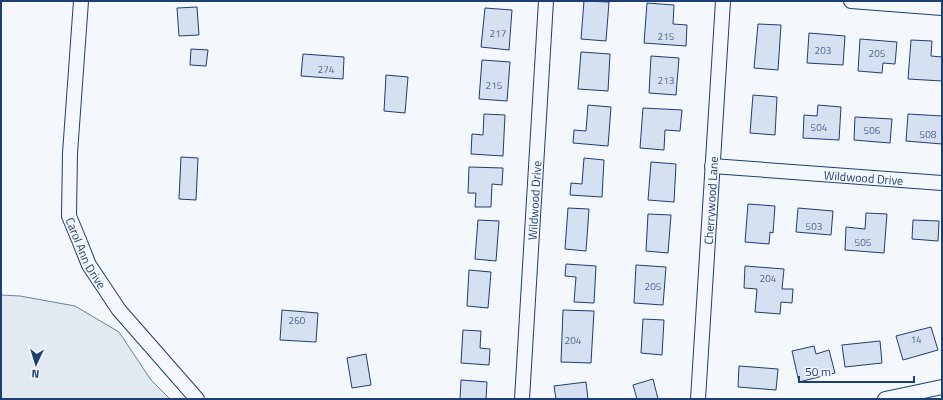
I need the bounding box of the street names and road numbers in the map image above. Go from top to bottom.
street label: Cherrywood Lane [698,156,723,245]
street label: Wildwood Drive [522,160,546,241]
street label: Wildwood Drive [823,165,904,190]
street label: Carol Ann Drive [61,214,112,292]

